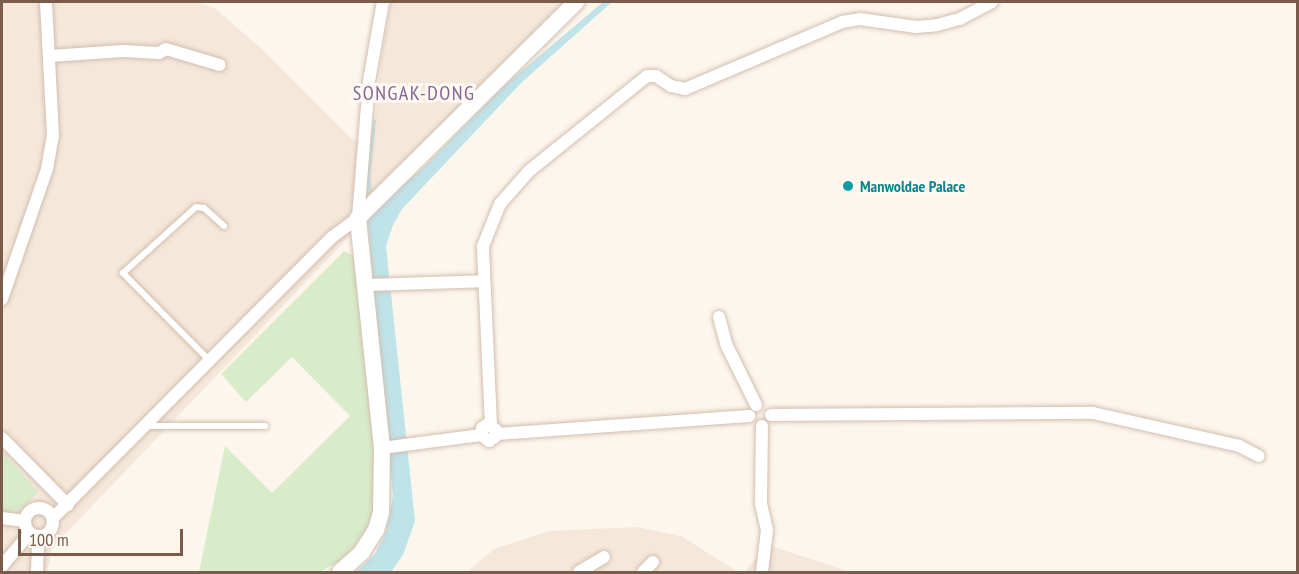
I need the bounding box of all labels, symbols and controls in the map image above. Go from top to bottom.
district label: SONGAK-DONG [353,81,475,105]
place label: Manwoldae Palace [860,176,965,196]
marker: Manwoldae Palace [841,179,855,193]
scale bar [21,517,186,555]
text: 100 m [29,528,69,551]

